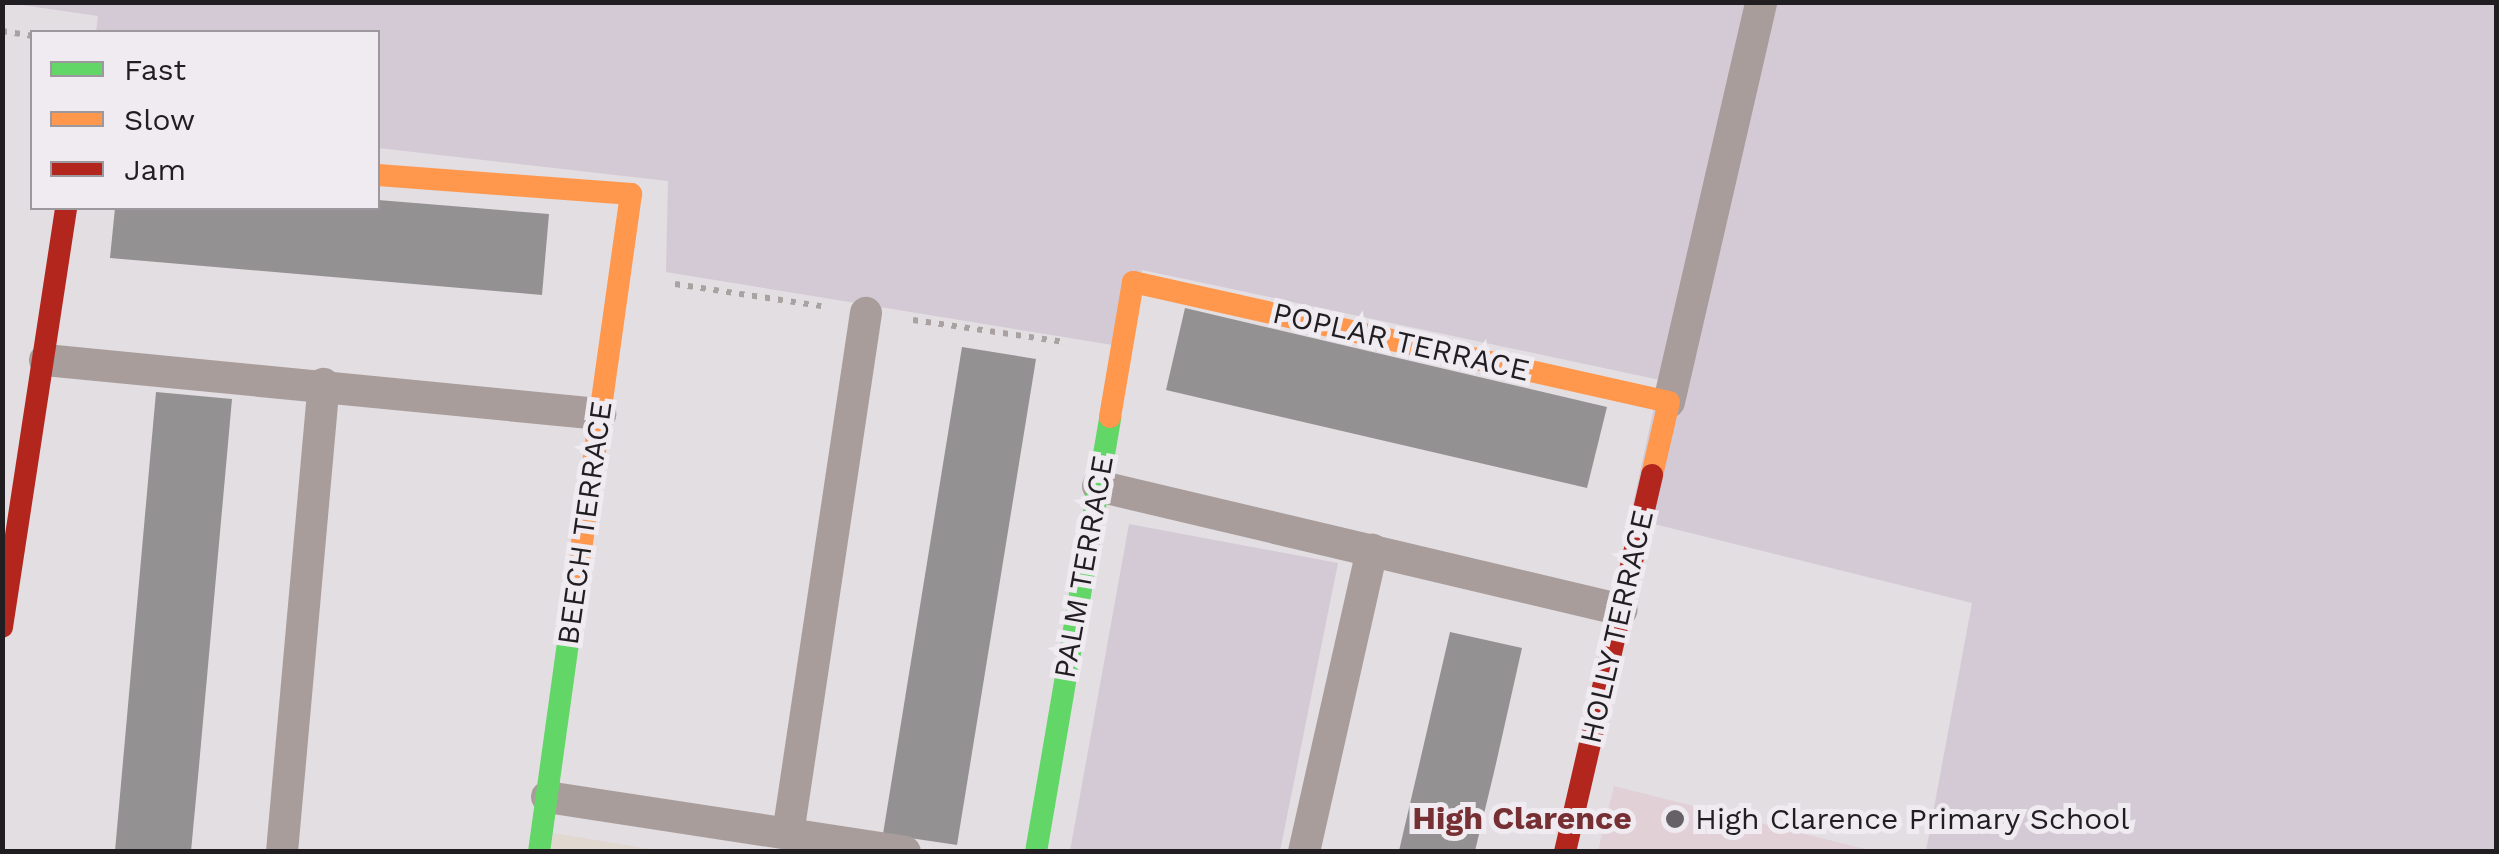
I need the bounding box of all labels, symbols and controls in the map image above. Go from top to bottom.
legend [30,30,380,210]
text: Fast [124,52,186,87]
text: Slow [124,102,195,137]
text: Jam [124,152,186,187]
street label: POPLAR TERRACE [1269,295,1533,389]
street label: BEECH TERRACE [550,399,620,647]
street label: PALM TERRACE [1047,452,1121,682]
street label: HOLLY TERRACE [1572,506,1662,748]
district label: High Clarence [1412,799,1632,837]
place label: High Clarence Primary School [1695,801,2130,837]
marker: High Clarence Primary School [1664,808,1686,830]

